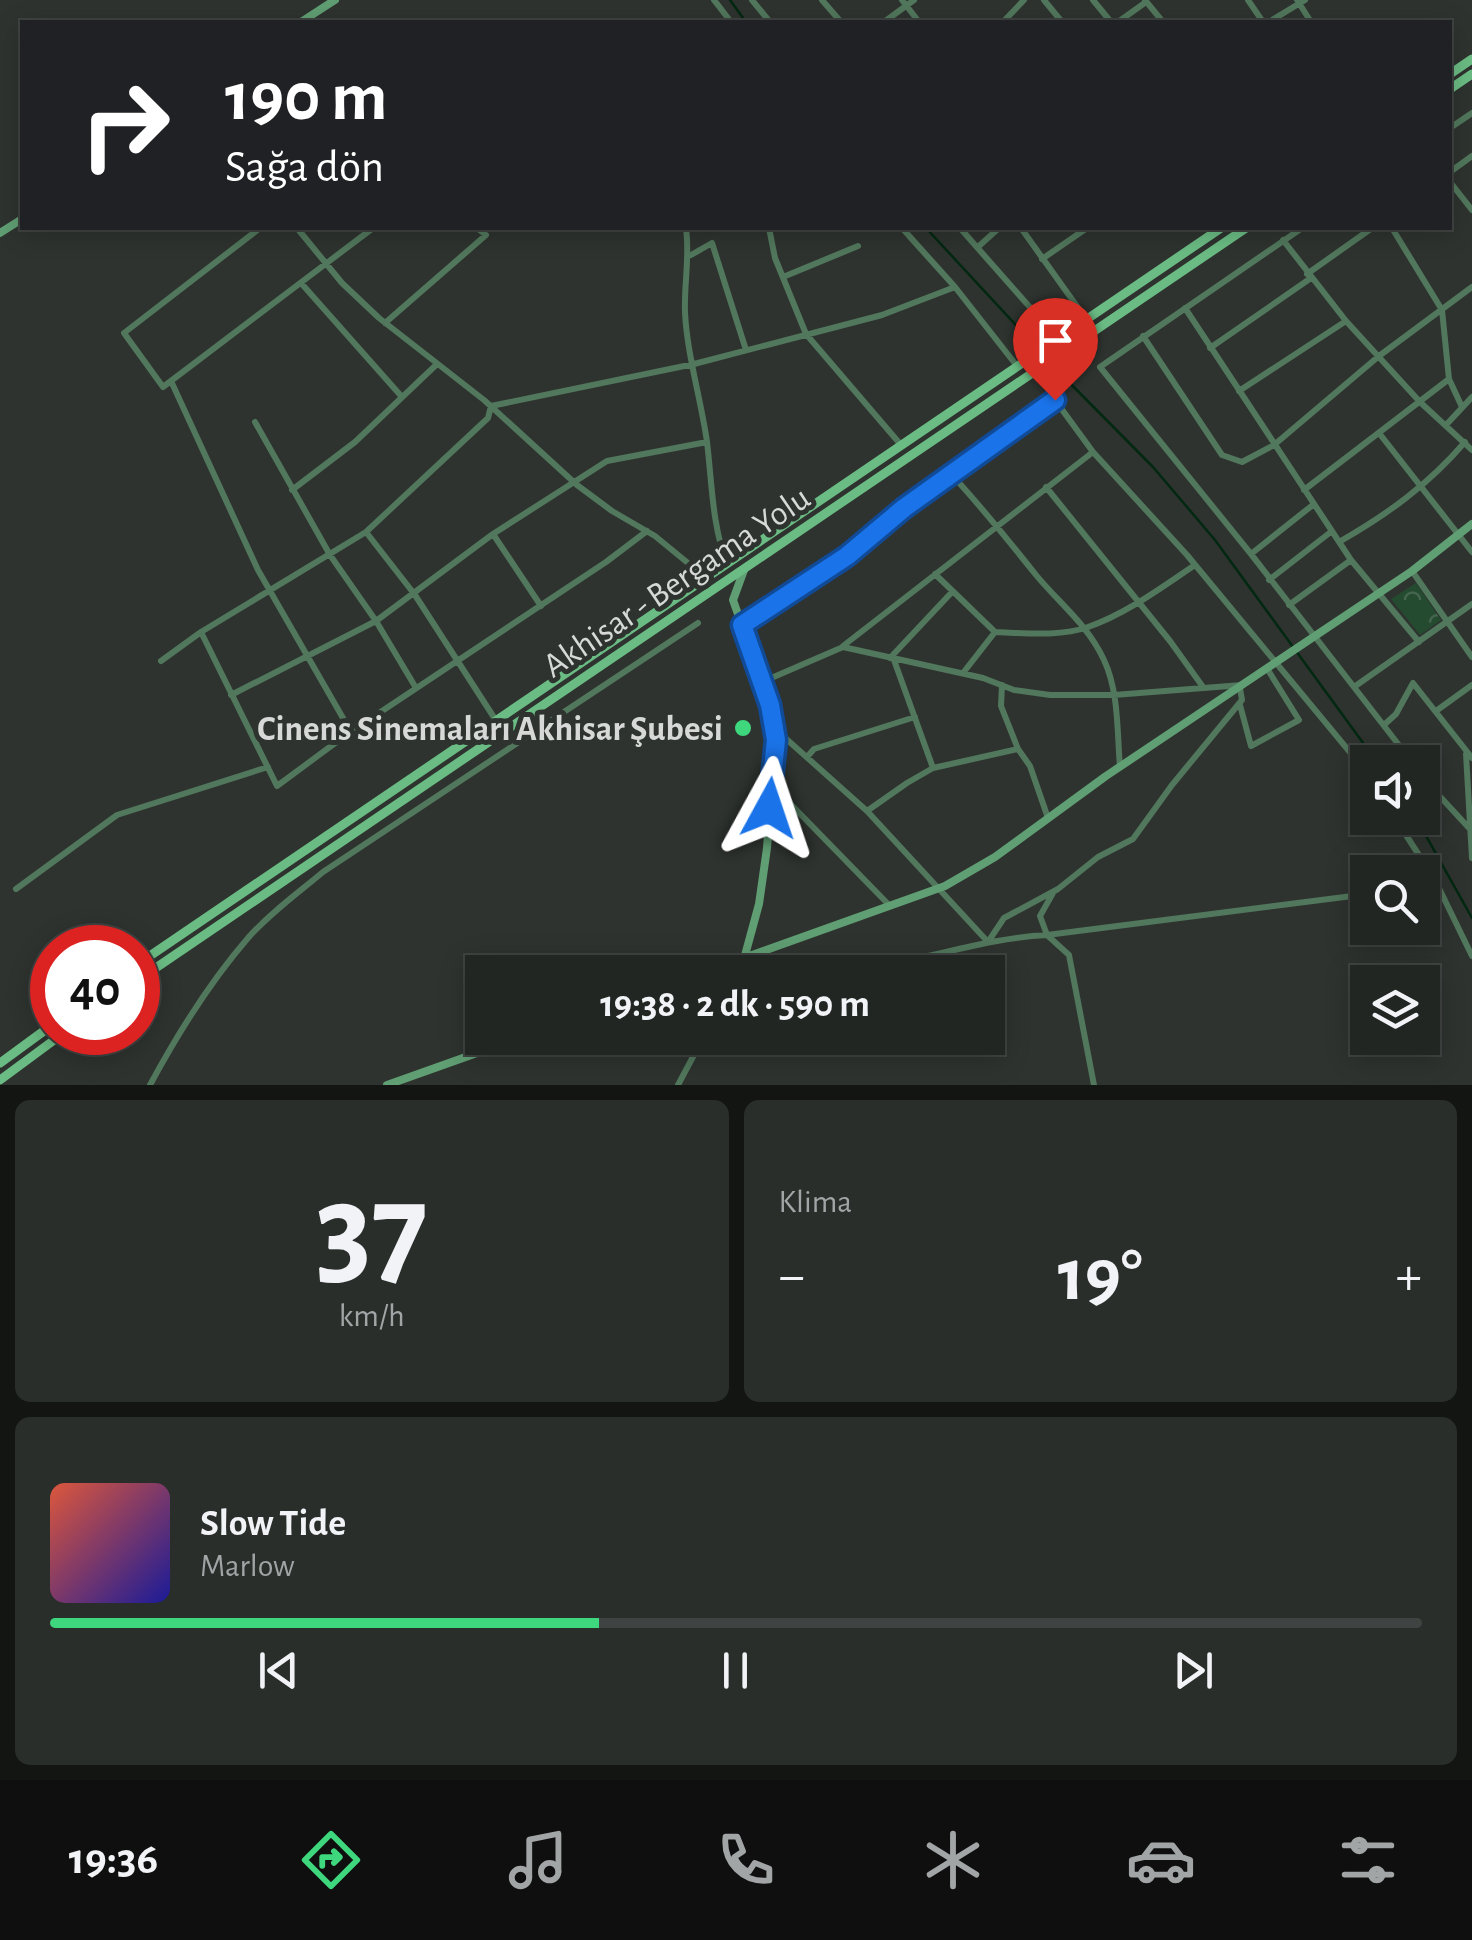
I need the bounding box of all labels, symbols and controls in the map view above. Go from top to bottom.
icon: right [60,60,190,190]
text: 190 m [225,63,388,133]
text: Sağa dön [225,145,384,190]
pin [1013,298,1098,401]
icon: arrive [1028,313,1083,368]
street label: Akhisar - Bergama Yolu [537,480,817,684]
place label: Cinens Sinemaları Akhisar Şubesi [257,712,723,747]
marker: Cinens Sinemaları Akhisar Şubesi [732,717,754,739]
map controls [1350,745,1440,1055]
button: sound [1350,745,1440,835]
position arrow [717,756,821,860]
button: search [1350,855,1440,945]
speed limit sign: 40 [30,925,160,1055]
button: layers [1350,965,1440,1055]
text: 19:38 · 2 dk · 590 m [600,986,870,1024]
text: 37 [316,1167,428,1297]
text: Klima [779,1186,852,1218]
text: 19° [1058,1239,1143,1314]
text: − [779,1249,805,1304]
text: + [1396,1249,1422,1304]
text: km/h [339,1300,405,1332]
text: Slow Tide [200,1505,346,1543]
text: Marlow [200,1550,295,1582]
icon: previous [251,1643,306,1698]
icon: pause [708,1643,763,1698]
icon: next [1166,1643,1221,1698]
icon: directions [296,1825,366,1895]
icon: music [503,1825,573,1895]
icon: phone [711,1825,781,1895]
icon: climate [918,1825,988,1895]
icon: car [1126,1825,1196,1895]
icon: filters [1333,1825,1403,1895]
text: 19:36 [69,1837,158,1882]

